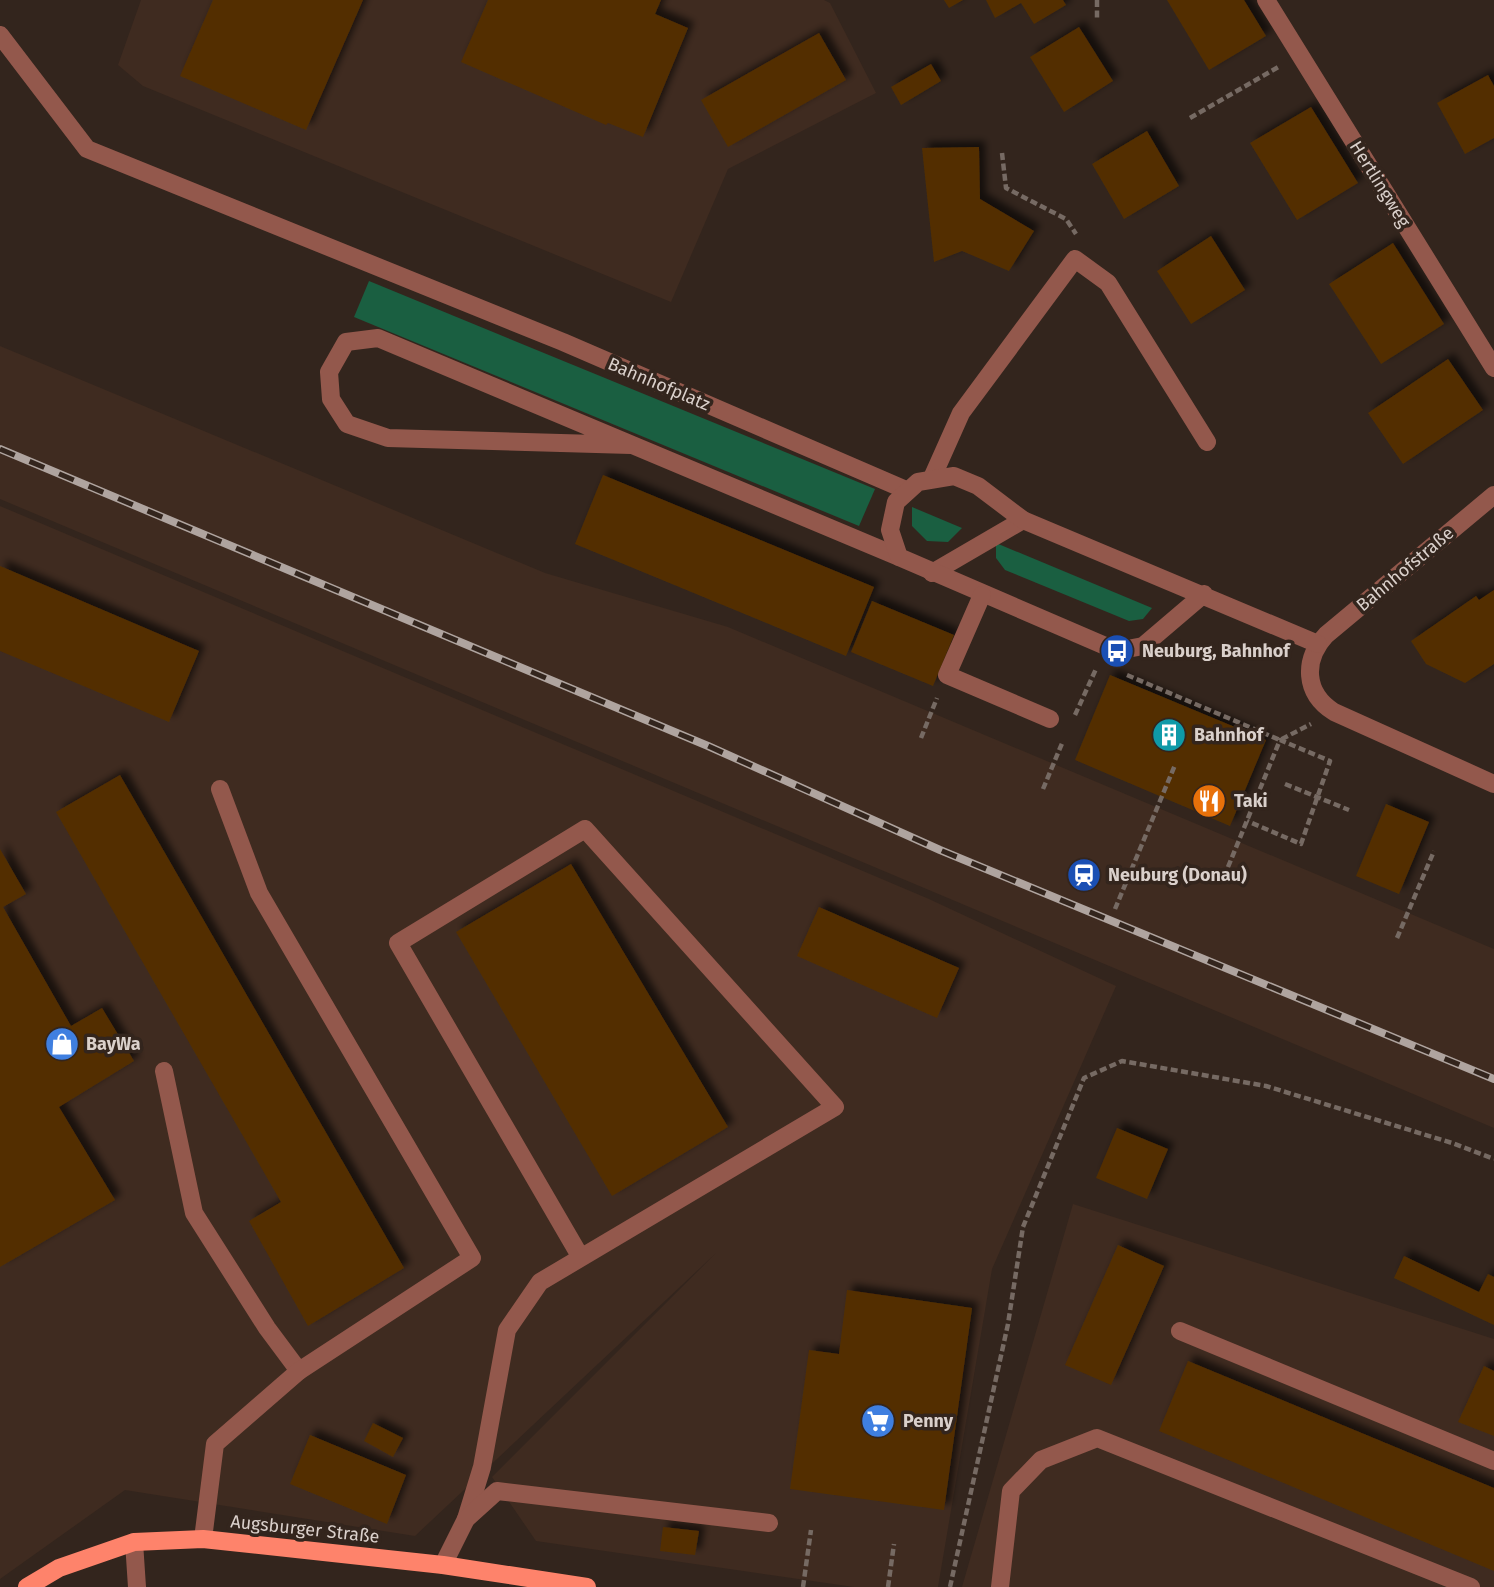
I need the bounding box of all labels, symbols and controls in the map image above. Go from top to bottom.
street label: Hertlingweg [1345,137,1416,232]
street label: Bahnhofplatz [605,353,714,415]
street label: Bahnhofstraße [1352,522,1458,616]
bus stop icon: Neuburg, Bahnhof [1098,632,1136,670]
place label: Neuburg, Bahnhof [1142,640,1291,662]
building icon: Bahnhof [1150,716,1188,754]
place label: Bahnhof [1194,724,1265,746]
restaurant icon: Taki [1190,782,1228,820]
place label: Taki [1234,790,1268,812]
station icon: Neuburg (Donau) [1065,856,1103,894]
place label: Neuburg (Donau) [1108,864,1247,886]
shop icon: BayWa [43,1025,81,1063]
place label: BayWa [86,1033,141,1055]
supermarket icon: Penny [859,1402,897,1440]
place label: Penny [903,1410,954,1432]
street label: Augsburger Straße [229,1510,381,1548]

